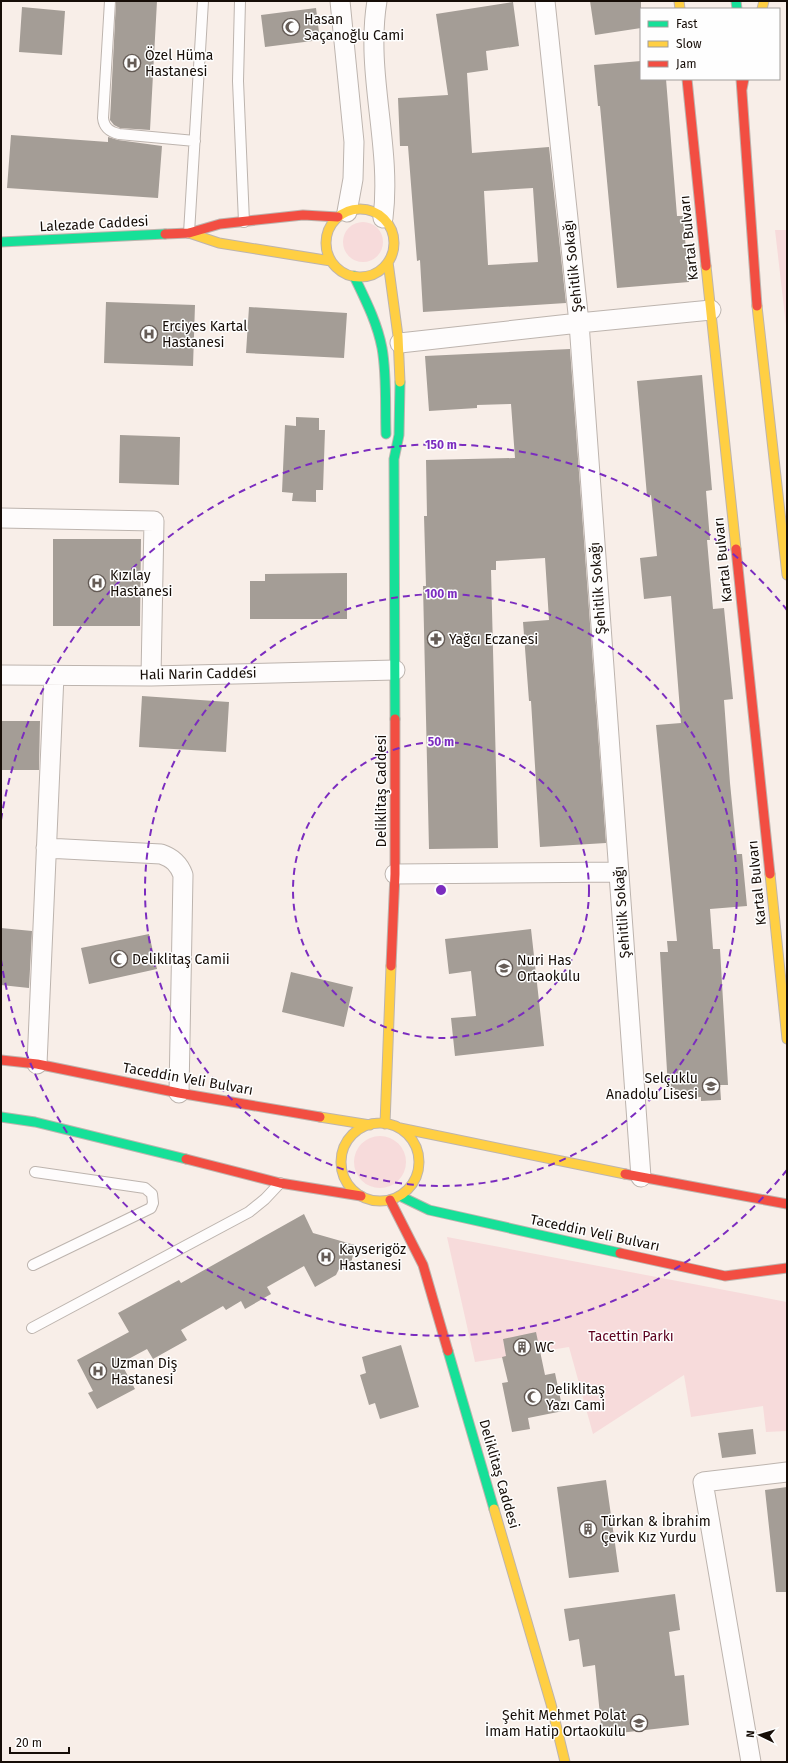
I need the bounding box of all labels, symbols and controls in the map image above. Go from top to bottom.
legend [640,8,780,80]
place label: Hasan Saçanoğlu Cami [304,11,404,44]
mosque icon: Hasan Saçanoğlu Cami [281,17,301,37]
text: Fast [676,17,698,31]
text: Slow [676,37,702,51]
place label: Özel Hüma Hastanesi [145,46,213,80]
hospital icon: Özel Hüma Hastanesi [122,53,142,73]
text: Jam [676,57,696,71]
street label: Kartal Bulvarı [676,195,702,281]
street label: Lalezade Caddesi [39,213,149,235]
street label: Şehitlik Sokağı [560,219,586,313]
place label: Erciyes Kartal Hastanesi [162,318,247,351]
hospital icon: Erciyes Kartal Hastanesi [139,324,159,344]
text: 150 m [425,438,457,452]
street label: Kartal Bulvarı [710,517,736,603]
street label: Şehitlik Sokağı [586,541,610,635]
place label: Kızılay Hastanesi [110,567,172,600]
hospital icon: Kızılay Hastanesi [87,573,107,593]
text: 100 m [425,587,457,601]
pharmacy icon: Yağcı Eczanesi [426,629,446,649]
place label: Yağcı Eczanesi [449,631,538,648]
street label: Hali Narin Caddesi [139,664,257,684]
street label: Deliklitaş Caddesi [373,735,390,847]
text: 50 m [428,735,454,749]
street label: Kartal Bulvarı [744,840,770,926]
street label: Şehitlik Sokağı [610,865,634,959]
centre of rings [434,883,448,897]
mosque icon: Deliklitaş Camii [109,949,129,969]
place label: Deliklitaş Camii [132,951,230,968]
place label: Nuri Has Ortaokulu [517,952,580,985]
school or university icon: Nuri Has Ortaokulu [494,958,514,978]
street label: Taceddin Veli Bulvarı [122,1059,254,1099]
place label: Selçuklu Anadolu Lisesi [606,1070,698,1103]
school or university icon: Selçuklu Anadolu Lisesi [701,1076,721,1096]
street label: Taceddin Veli Bulvarı [529,1211,661,1255]
place label: Kayserigöz Hastanesi [339,1241,406,1274]
hospital icon: Kayserigöz Hastanesi [316,1247,336,1267]
park label: Tacettin Parkı [588,1328,674,1345]
building icon: WC [512,1337,532,1357]
place label: WC [535,1339,555,1356]
place label: Uzman Diş Hastanesi [111,1355,178,1388]
hospital icon: Uzman Diş Hastanesi [88,1361,108,1381]
place label: Deliklitaş Yazı Cami [546,1381,605,1414]
mosque icon: Deliklitaş Yazı Cami [523,1387,543,1407]
street label: Deliklitaş Caddesi [475,1417,523,1531]
place label: Türkan & İbrahim Çevik Kız Yurdu [601,1512,711,1546]
building icon: Türkan & İbrahim Çevik Kız Yurdu [578,1519,598,1539]
place label: Şehit Mehmet Polat İmam Hatip Ortaokulu [485,1707,627,1740]
school or university icon: Şehit Mehmet Polat İmam Hatip Ortaokulu [629,1713,649,1733]
north arrow [740,1715,780,1755]
scale bar [10,1729,69,1755]
text: N [744,1730,757,1738]
text: 20 m [16,1736,42,1750]

